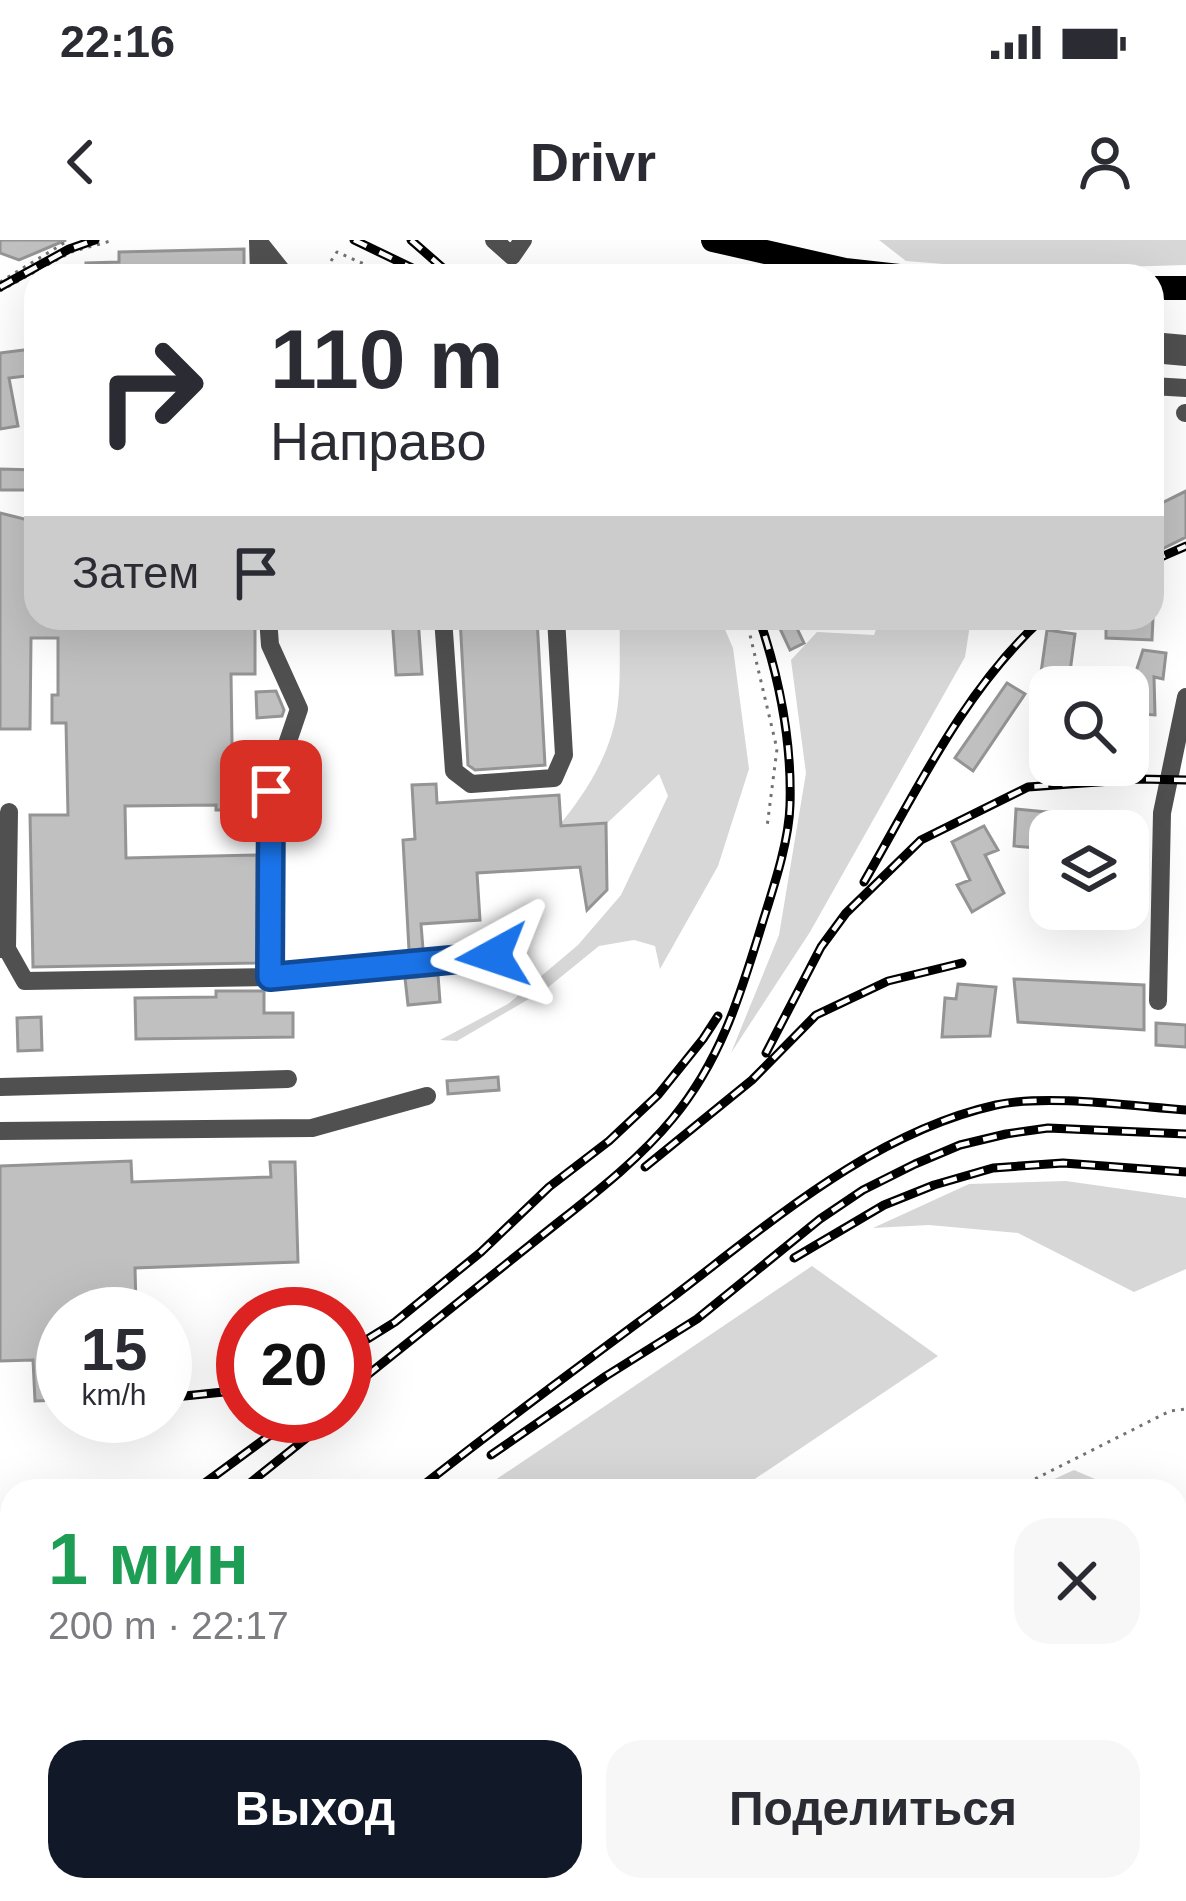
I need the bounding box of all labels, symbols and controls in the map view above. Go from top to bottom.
text: 22:16 [60,16,175,67]
icon: back [48,129,114,195]
icon: person [1072,129,1138,195]
text: Drivr [530,132,656,192]
icon: right [72,312,228,468]
text: 110 m [270,312,504,406]
text: Направо [270,411,486,471]
icon: arrive [223,540,289,606]
text: Затем [72,547,199,598]
map controls [1029,666,1149,930]
button: search [1029,666,1149,786]
pin [220,740,322,842]
icon: arrive [238,758,304,824]
button: layers [1029,810,1149,930]
position arrow [430,893,556,1019]
speed limit sign: 20 [216,1287,372,1443]
text: 15 [81,1316,147,1383]
text: km/h [81,1378,147,1411]
button: close [1014,1518,1140,1644]
text: 1 мин [48,1519,249,1599]
text: 200 m · 22:17 [48,1604,289,1647]
button: Выход [48,1740,582,1878]
button: Поделиться [606,1740,1140,1878]

